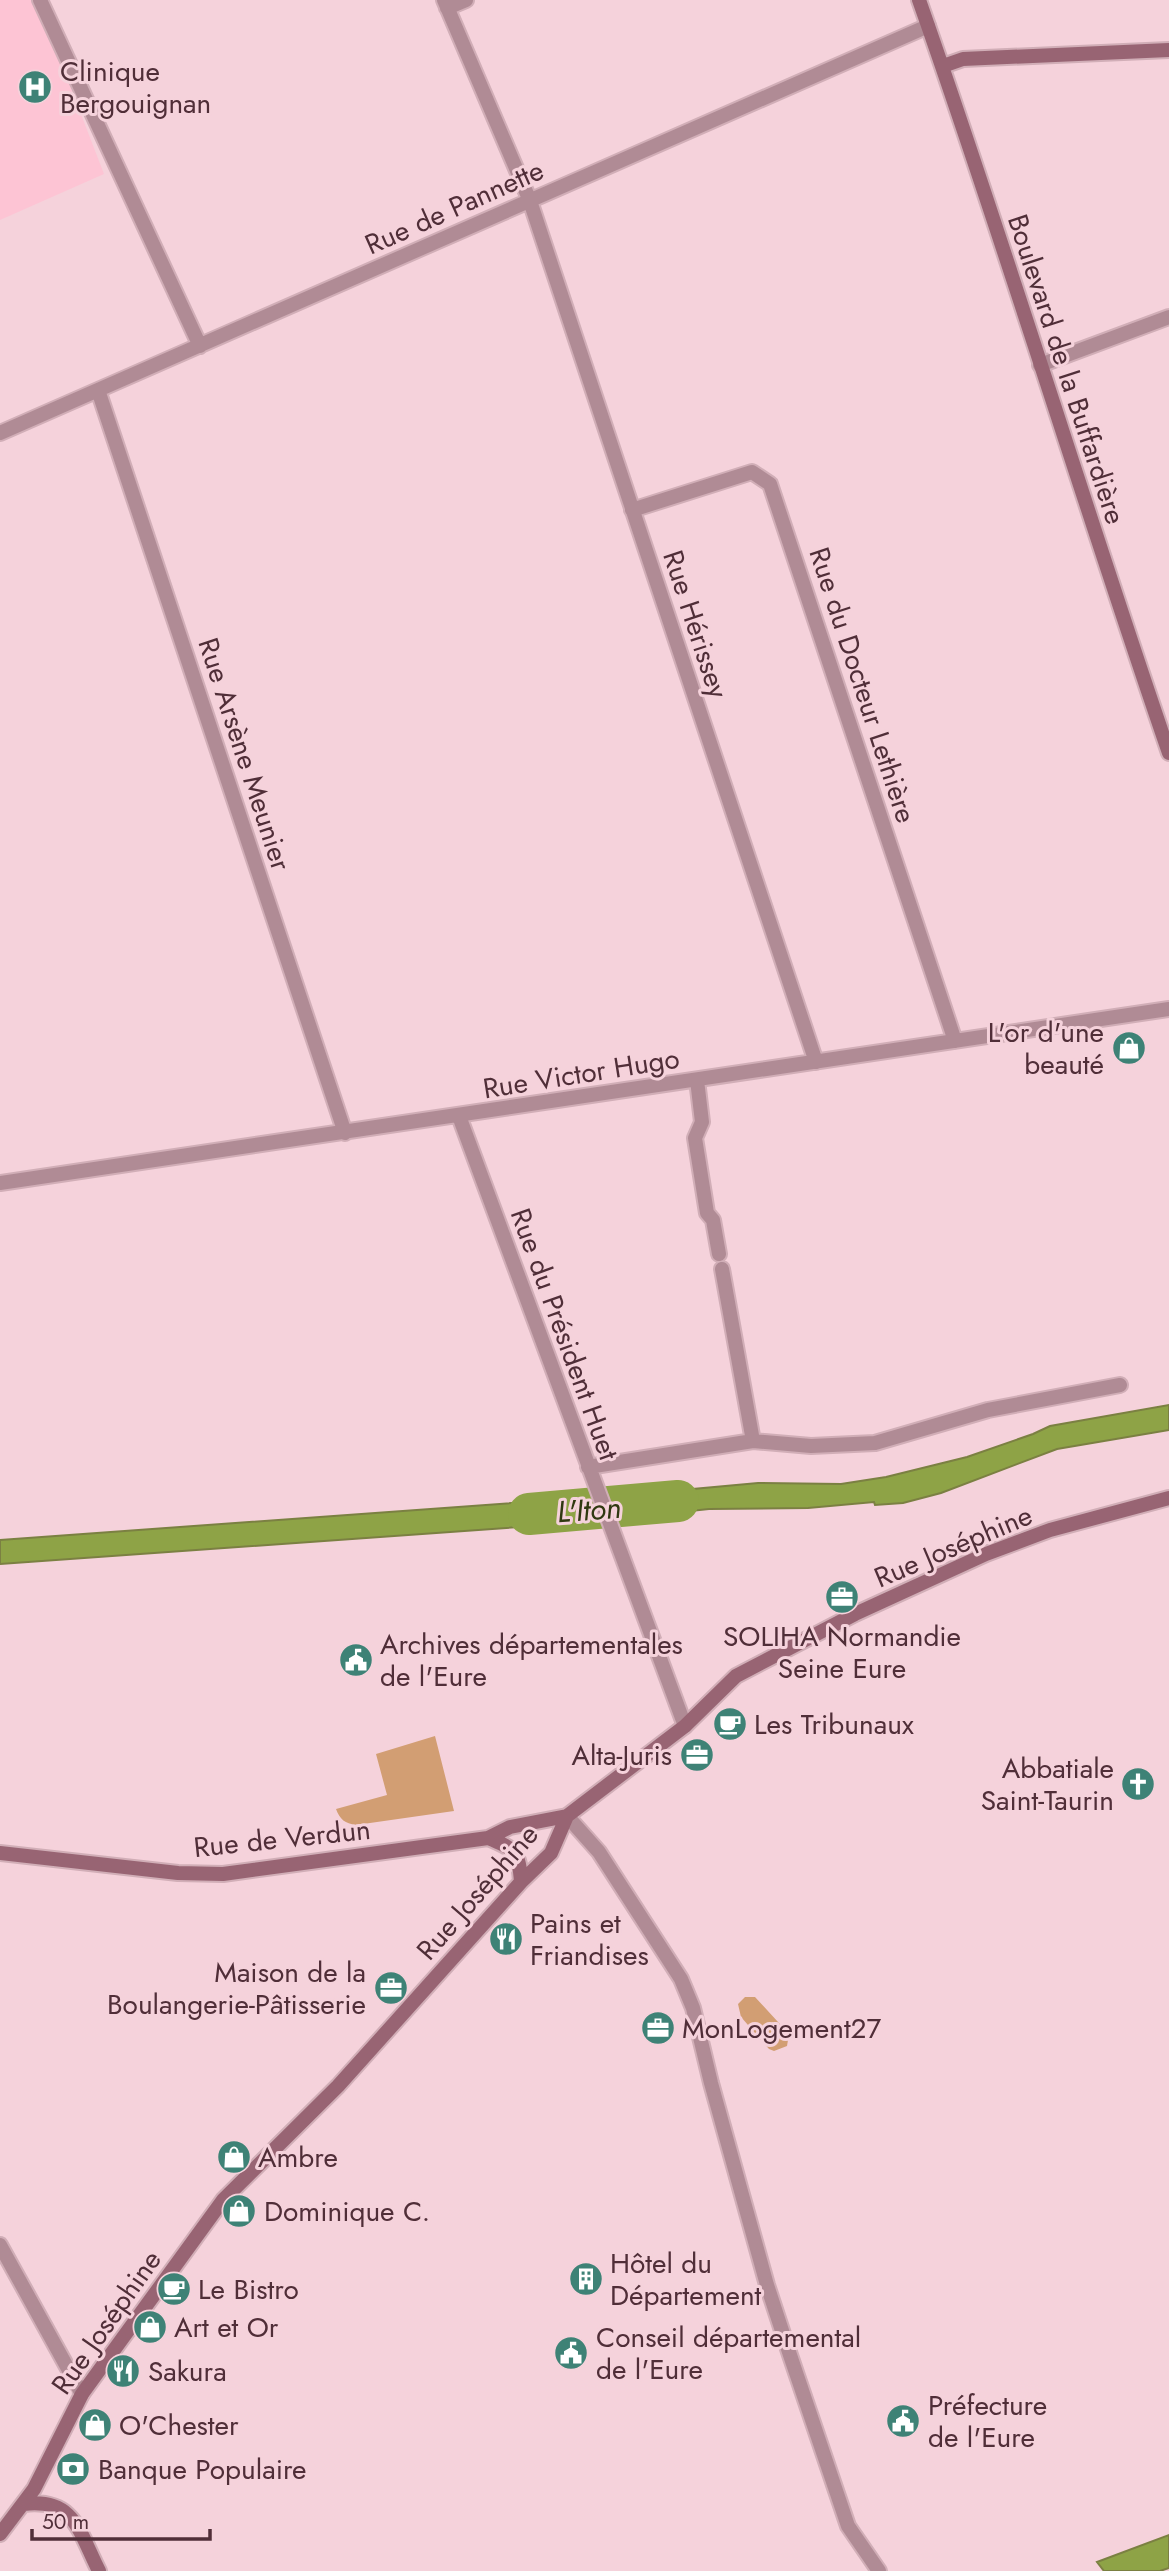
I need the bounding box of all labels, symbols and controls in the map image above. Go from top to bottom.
place label: Clinique Bergouignan [60,51,211,124]
hospital icon: Clinique Bergouignan [16,68,54,106]
street label: Rue de Pannette [358,150,550,265]
street label: Boulevard de la Buffardière [997,209,1136,529]
street label: Rue du Docteur Lethière [799,542,926,828]
street label: Rue Hérissey [652,545,739,704]
street label: Rue Arsène Meunier [188,633,302,876]
place label: L'or d'une beauté [988,1012,1104,1085]
shop icon: L'or d'une beauté [1110,1029,1148,1067]
street label: Rue Victor Hugo [480,1038,682,1109]
street label: Rue du Président Huet [500,1203,629,1466]
water label: L'Iton [556,1486,622,1533]
street label: Rue Joséphine [868,1495,1039,1598]
office icon: SOLIHA Normandie Seine Eure [823,1578,861,1616]
place label: SOLIHA Normandie Seine Eure [723,1616,961,1689]
place label: Archives départementales de l'Eure [380,1624,683,1697]
public building icon: Archives départementales de l'Eure [337,1641,375,1679]
place label: Les Tribunaux [754,1704,914,1745]
cafe icon: Les Tribunaux [711,1705,749,1743]
place label: Alta-Juris [571,1735,672,1776]
office icon: Alta-Juris [678,1736,716,1774]
place label: Abbatiale Saint-Taurin [981,1748,1114,1821]
church icon: Abbatiale Saint-Taurin [1119,1765,1157,1803]
street label: Rue de Verdun [192,1809,373,1868]
street label: Rue Joséphine [407,1815,548,1969]
place label: Pains et Friandises [530,1903,649,1976]
restaurant icon: Pains et Friandises [487,1920,525,1958]
place label: Maison de la Boulangerie-Pâtisserie [107,1952,366,2025]
office icon: Maison de la Boulangerie-Pâtisserie [372,1969,410,2007]
place label: MonLogement27 [682,2008,882,2049]
office icon: MonLogement27 [639,2009,677,2047]
place label: Ambre [258,2137,338,2178]
shop icon: Ambre [215,2138,253,2176]
place label: Dominique C. [264,2191,430,2232]
shop icon: Dominique C. [220,2192,258,2230]
street label: Rue Joséphine [41,2242,171,2403]
place label: Hôtel du Département [610,2243,762,2316]
building icon: Hôtel du Département [567,2260,605,2298]
place label: Le Bistro [198,2269,299,2310]
cafe icon: Le Bistro [155,2270,193,2308]
place label: Art et Or [174,2307,279,2348]
shop icon: Art et Or [131,2308,169,2346]
place label: Conseil départemental de l'Eure [596,2317,861,2390]
public building icon: Conseil départemental de l'Eure [552,2334,590,2372]
place label: Sakura [148,2351,227,2392]
restaurant icon: Sakura [104,2352,142,2390]
place label: Préfecture de l'Eure [928,2385,1047,2458]
public building icon: Préfecture de l'Eure [884,2402,922,2440]
place label: O'Chester [119,2405,239,2446]
shop icon: O'Chester [76,2406,114,2444]
place label: Banque Populaire [98,2449,307,2490]
bank icon: Banque Populaire [54,2450,92,2488]
scale bar [32,2498,210,2542]
text: 50 m [42,2507,89,2537]

